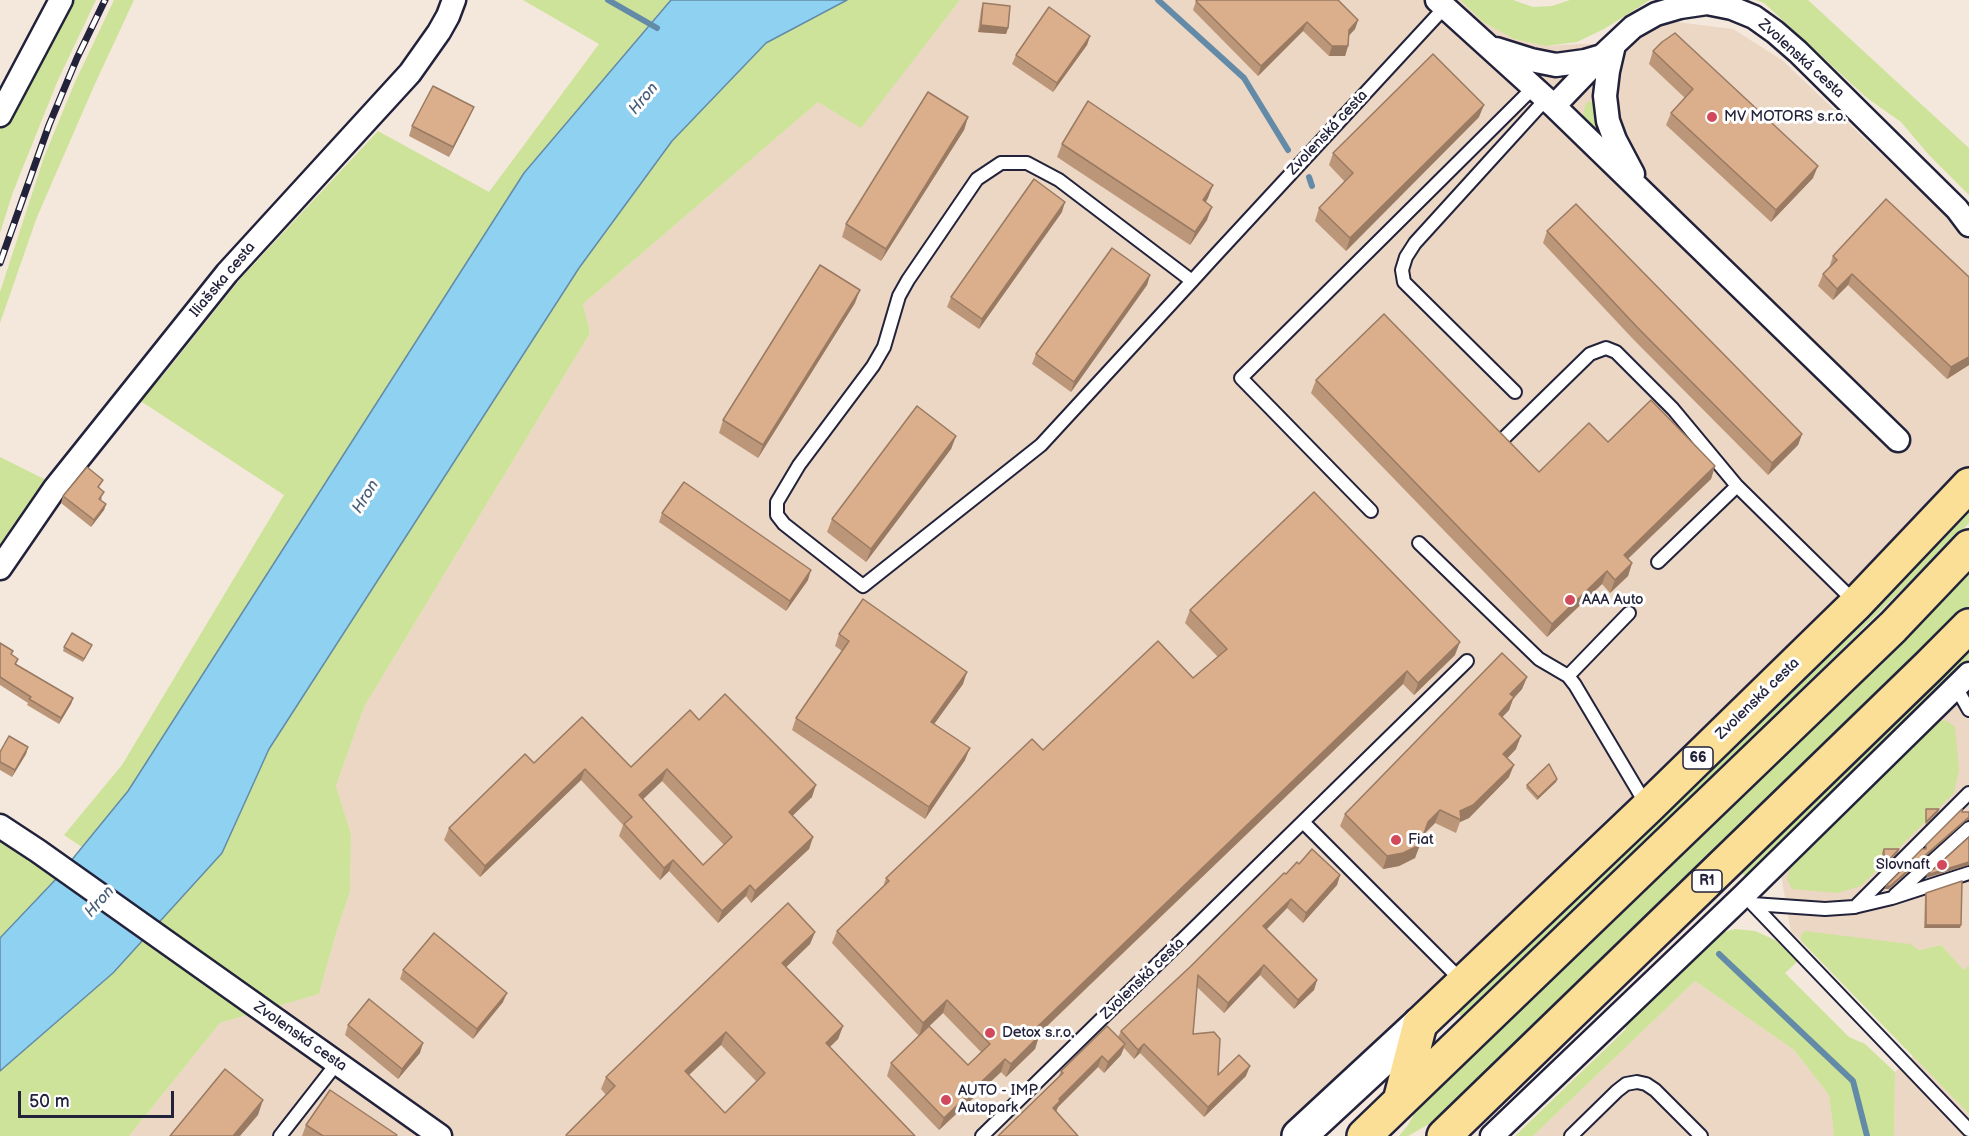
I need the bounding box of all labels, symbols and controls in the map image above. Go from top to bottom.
street label: Zvolenská cesta [1754,16,1848,102]
water label: Hron [625,79,663,119]
street label: Zvolenská cesta [1284,87,1372,179]
place label: MV MOTORS s.r.o. [1724,108,1846,126]
marker: MV MOTORS s.r.o. [1705,110,1719,124]
street label: Iliašska cesta [186,239,260,321]
water label: Hron [348,477,384,517]
place label: AAA Auto [1582,591,1644,609]
marker: AAA Auto [1563,593,1577,607]
street label: Zvolenská cesta [1712,655,1804,743]
road number: 66 [1683,747,1713,769]
place label: Fiat [1408,831,1434,849]
marker: Fiat [1389,833,1403,847]
place label: Slovnaft [1876,856,1930,874]
marker: Slovnaft [1935,858,1949,872]
road number: R1 [1692,870,1722,892]
water label: Hron [81,882,119,922]
street label: Zvolenská cesta [1097,935,1189,1023]
street label: Zvolenská cesta [250,998,350,1076]
place label: Detox s.r.o. [1002,1024,1074,1042]
marker: Detox s.r.o. [983,1026,997,1040]
scale bar [21,1079,177,1117]
place label: AUTO - IMP Autopark [958,1082,1038,1117]
text: 50 m [29,1091,70,1112]
marker: AUTO - IMP Autopark [939,1093,953,1107]

